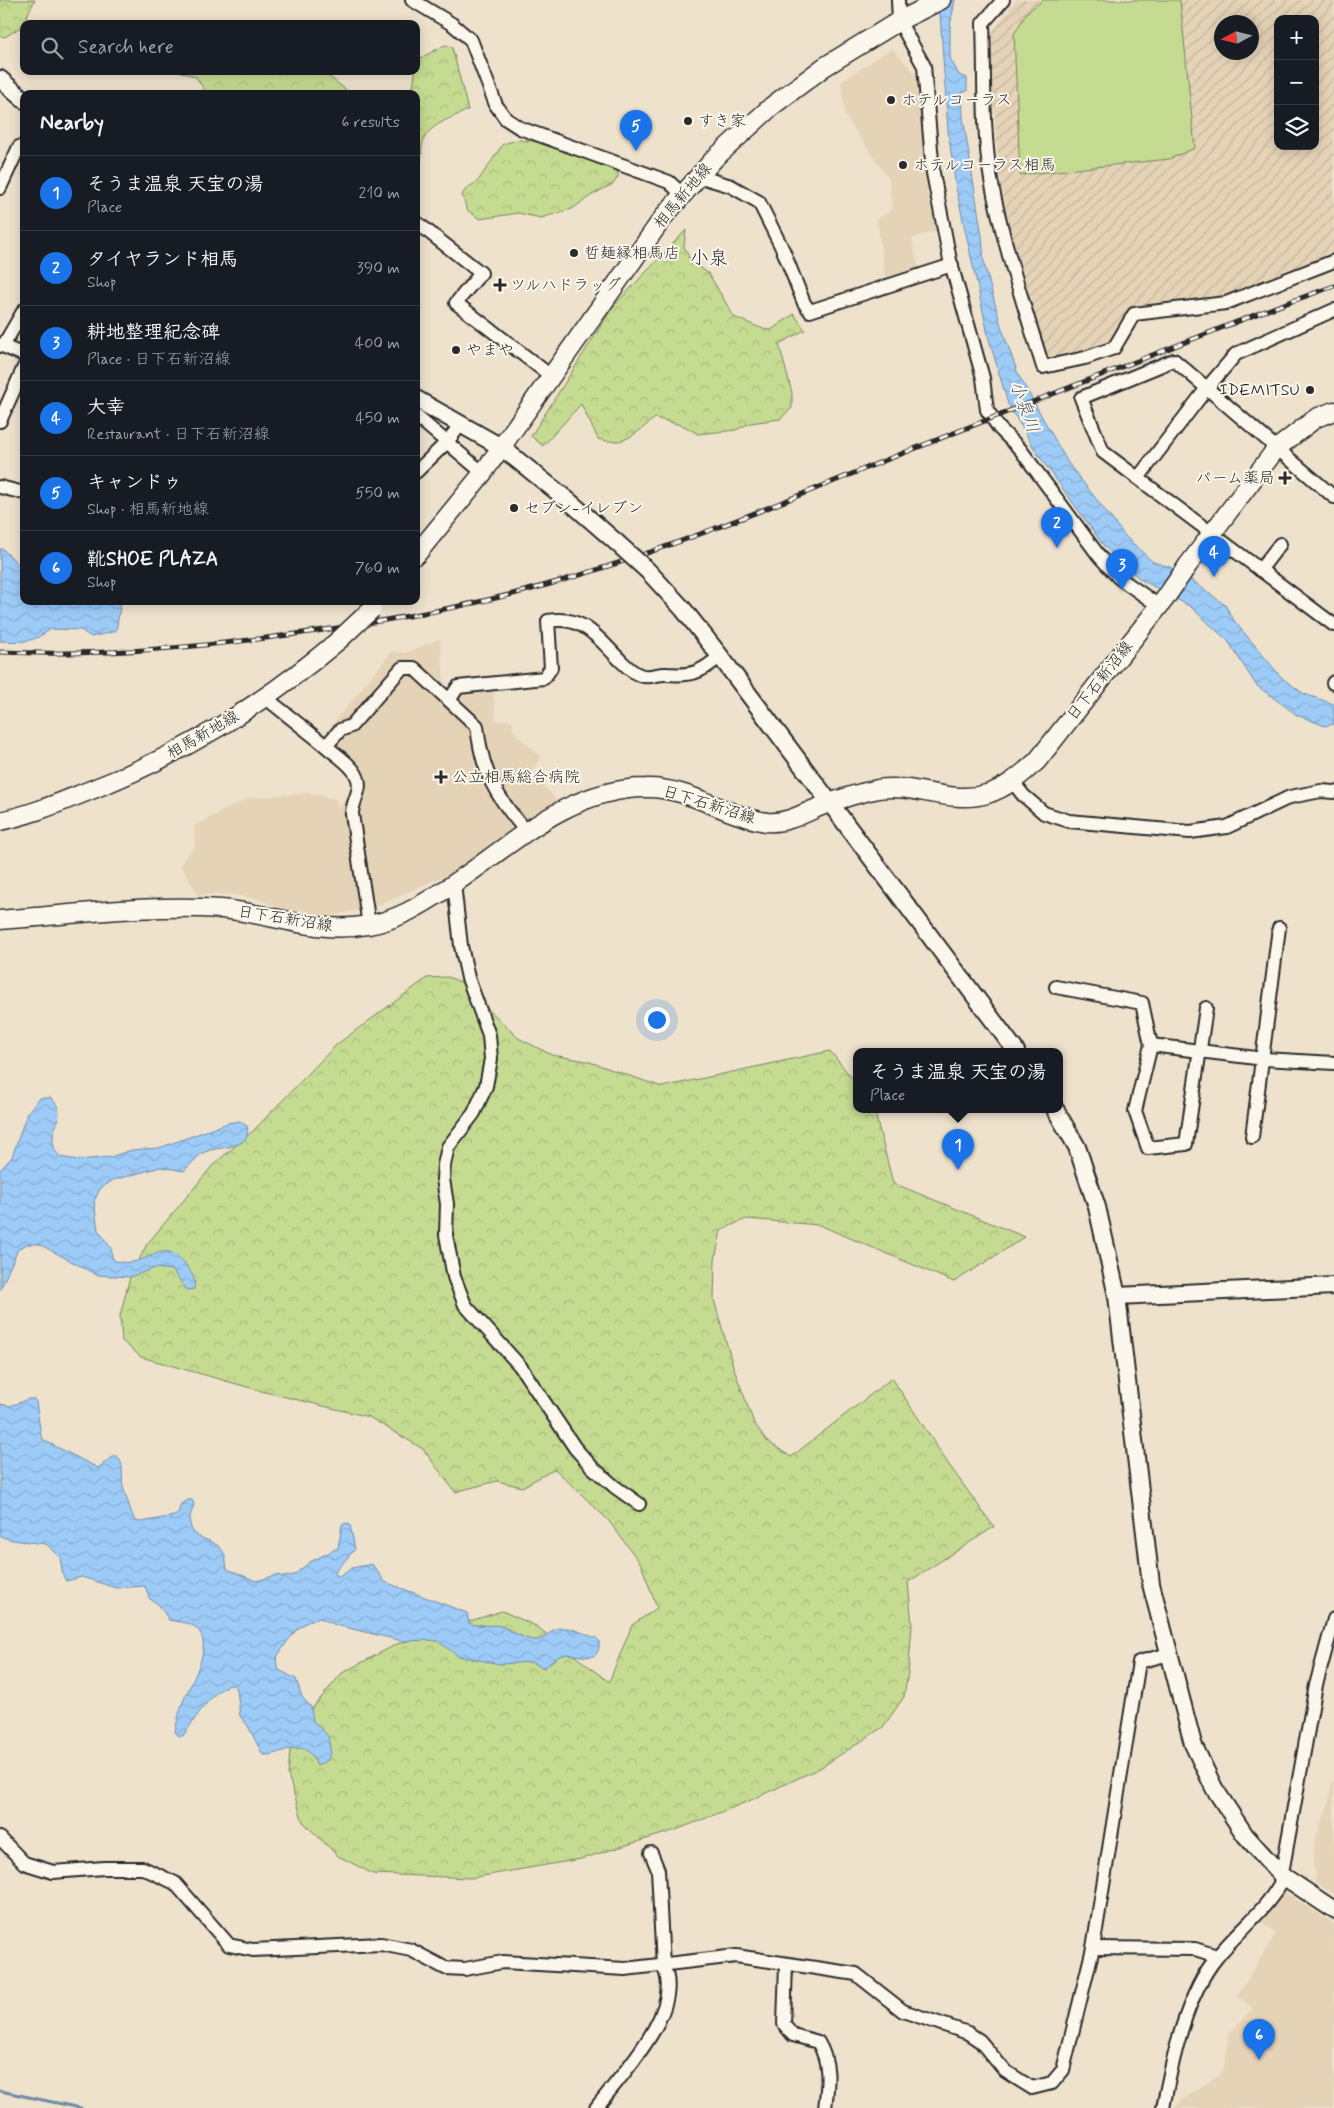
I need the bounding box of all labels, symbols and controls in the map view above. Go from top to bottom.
north arrow [1214,15,1259,60]
map controls [1274,15,1319,150]
button: + [1274,15,1319,60]
search box [20,20,420,75]
icon: search [38,34,66,62]
text: Search here [78,35,174,60]
button: − [1274,60,1319,105]
place label: ホテルコーラス [901,90,1012,111]
marker: ホテルコーラス [885,94,897,106]
button: layers [1274,105,1319,150]
text: Nearby [40,109,104,137]
pin: 5 [620,110,652,151]
place label: すき家 [698,111,746,132]
text: 6 results [341,112,400,133]
marker: すき家 [682,115,694,127]
place label: ホテルコーラス相馬 [913,155,1056,176]
street label: 相馬新地線 [649,159,717,233]
marker: ホテルコーラス相馬 [897,159,909,171]
text: そうま温泉 天宝の湯 [87,172,263,197]
text: 1 [52,183,60,204]
text: 210 m [359,183,400,204]
text: Place [87,197,122,218]
place label: 哲麺縁相馬店 [584,243,680,264]
district label: 小泉 [690,246,728,271]
text: タイヤランド相馬 [87,247,238,272]
marker: 哲麺縁相馬店 [568,247,580,259]
text: 2 [52,258,60,279]
text: 390 m [357,258,400,279]
text: Shop [87,272,116,293]
place label: ツルハドラッグ [510,275,621,296]
marker: ツルハドラッグ [494,279,506,291]
text: 耕地整理紀念碑 [87,320,220,345]
text: 3 [52,333,60,354]
text: 400 m [355,333,400,354]
place label: やまや [466,340,514,361]
marker: やまや [450,344,462,356]
text: Place · 日下石新沼線 [87,349,231,370]
water label: 小泉川 [1003,378,1045,436]
place label: IDEMITSU [1220,380,1300,401]
marker: IDEMITSU [1304,384,1316,396]
text: 大幸 [87,395,125,420]
text: 4 [51,408,61,429]
text: 450 m [355,408,400,429]
text: Restaurant · 日下石新沼線 [87,424,270,445]
place label: パーム薬局 [1196,468,1275,489]
text: キャンドゥ [87,470,182,495]
marker: パーム薬局 [1279,472,1291,484]
text: 5 [51,483,61,504]
text: 550 m [355,483,400,504]
place label: セブン-イレブン [524,498,643,519]
text: Shop · 相馬新地線 [87,499,209,520]
marker: セブン-イレブン [508,502,520,514]
pin: 2 [1041,507,1073,548]
pin: 4 [1198,536,1230,577]
text: 靴SHOE PLAZA [87,547,218,572]
pin: 3 [1106,549,1138,590]
text: 6 [52,558,60,579]
text: 760 m [355,558,400,579]
text: Shop [87,572,116,593]
street label: 日下石新沼線 [1062,637,1138,725]
street label: 相馬新地線 [163,706,243,764]
place label: 公立相馬総合病院 [452,767,580,788]
marker: 公立相馬総合病院 [434,770,448,784]
street label: 日下石新沼線 [660,781,758,829]
street label: 日下石新沼線 [236,901,334,937]
your location [644,1007,670,1033]
popup [853,1048,1063,1113]
text: そうま温泉 天宝の湯 [870,1060,1046,1085]
text: Place [870,1085,905,1106]
pin: 1 [942,1129,974,1170]
pin: 6 [1243,2019,1275,2060]

